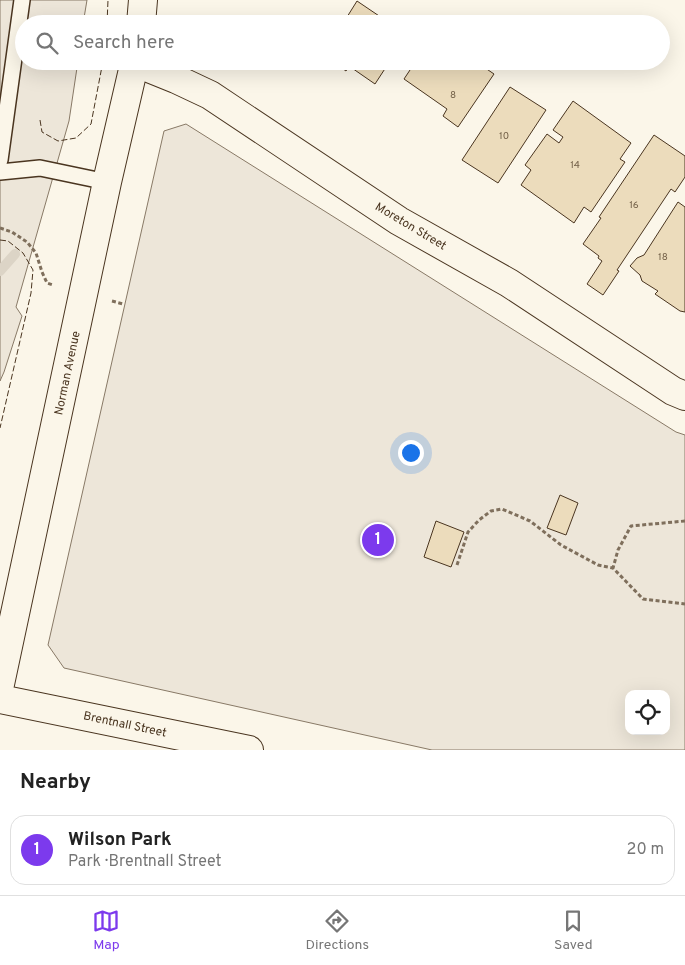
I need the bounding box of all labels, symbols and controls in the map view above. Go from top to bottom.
search box [15,15,670,70]
icon: search [33,29,61,57]
text: Search here [73,31,175,55]
house number: 8 [450,89,456,102]
house number: 10 [499,130,509,143]
house number: 14 [570,159,580,172]
street label: Moreton Street [372,199,449,254]
house number: 16 [629,199,639,212]
house number: 18 [658,251,668,264]
street label: Norman Avenue [51,330,85,417]
your location [398,440,424,466]
pin: 1 [362,521,394,559]
map controls [625,690,670,735]
button: locate [625,690,670,735]
street label: Brentnall Street [82,708,168,742]
text: Nearby [20,769,91,796]
text: Wilson Park [68,828,172,852]
text: 1 [34,840,40,860]
text: 20 m [627,840,664,860]
text: Park · Brentnall Street [68,852,222,872]
tab: Map [92,907,120,954]
tab: Directions [305,907,369,954]
tab: Saved [554,907,593,954]

